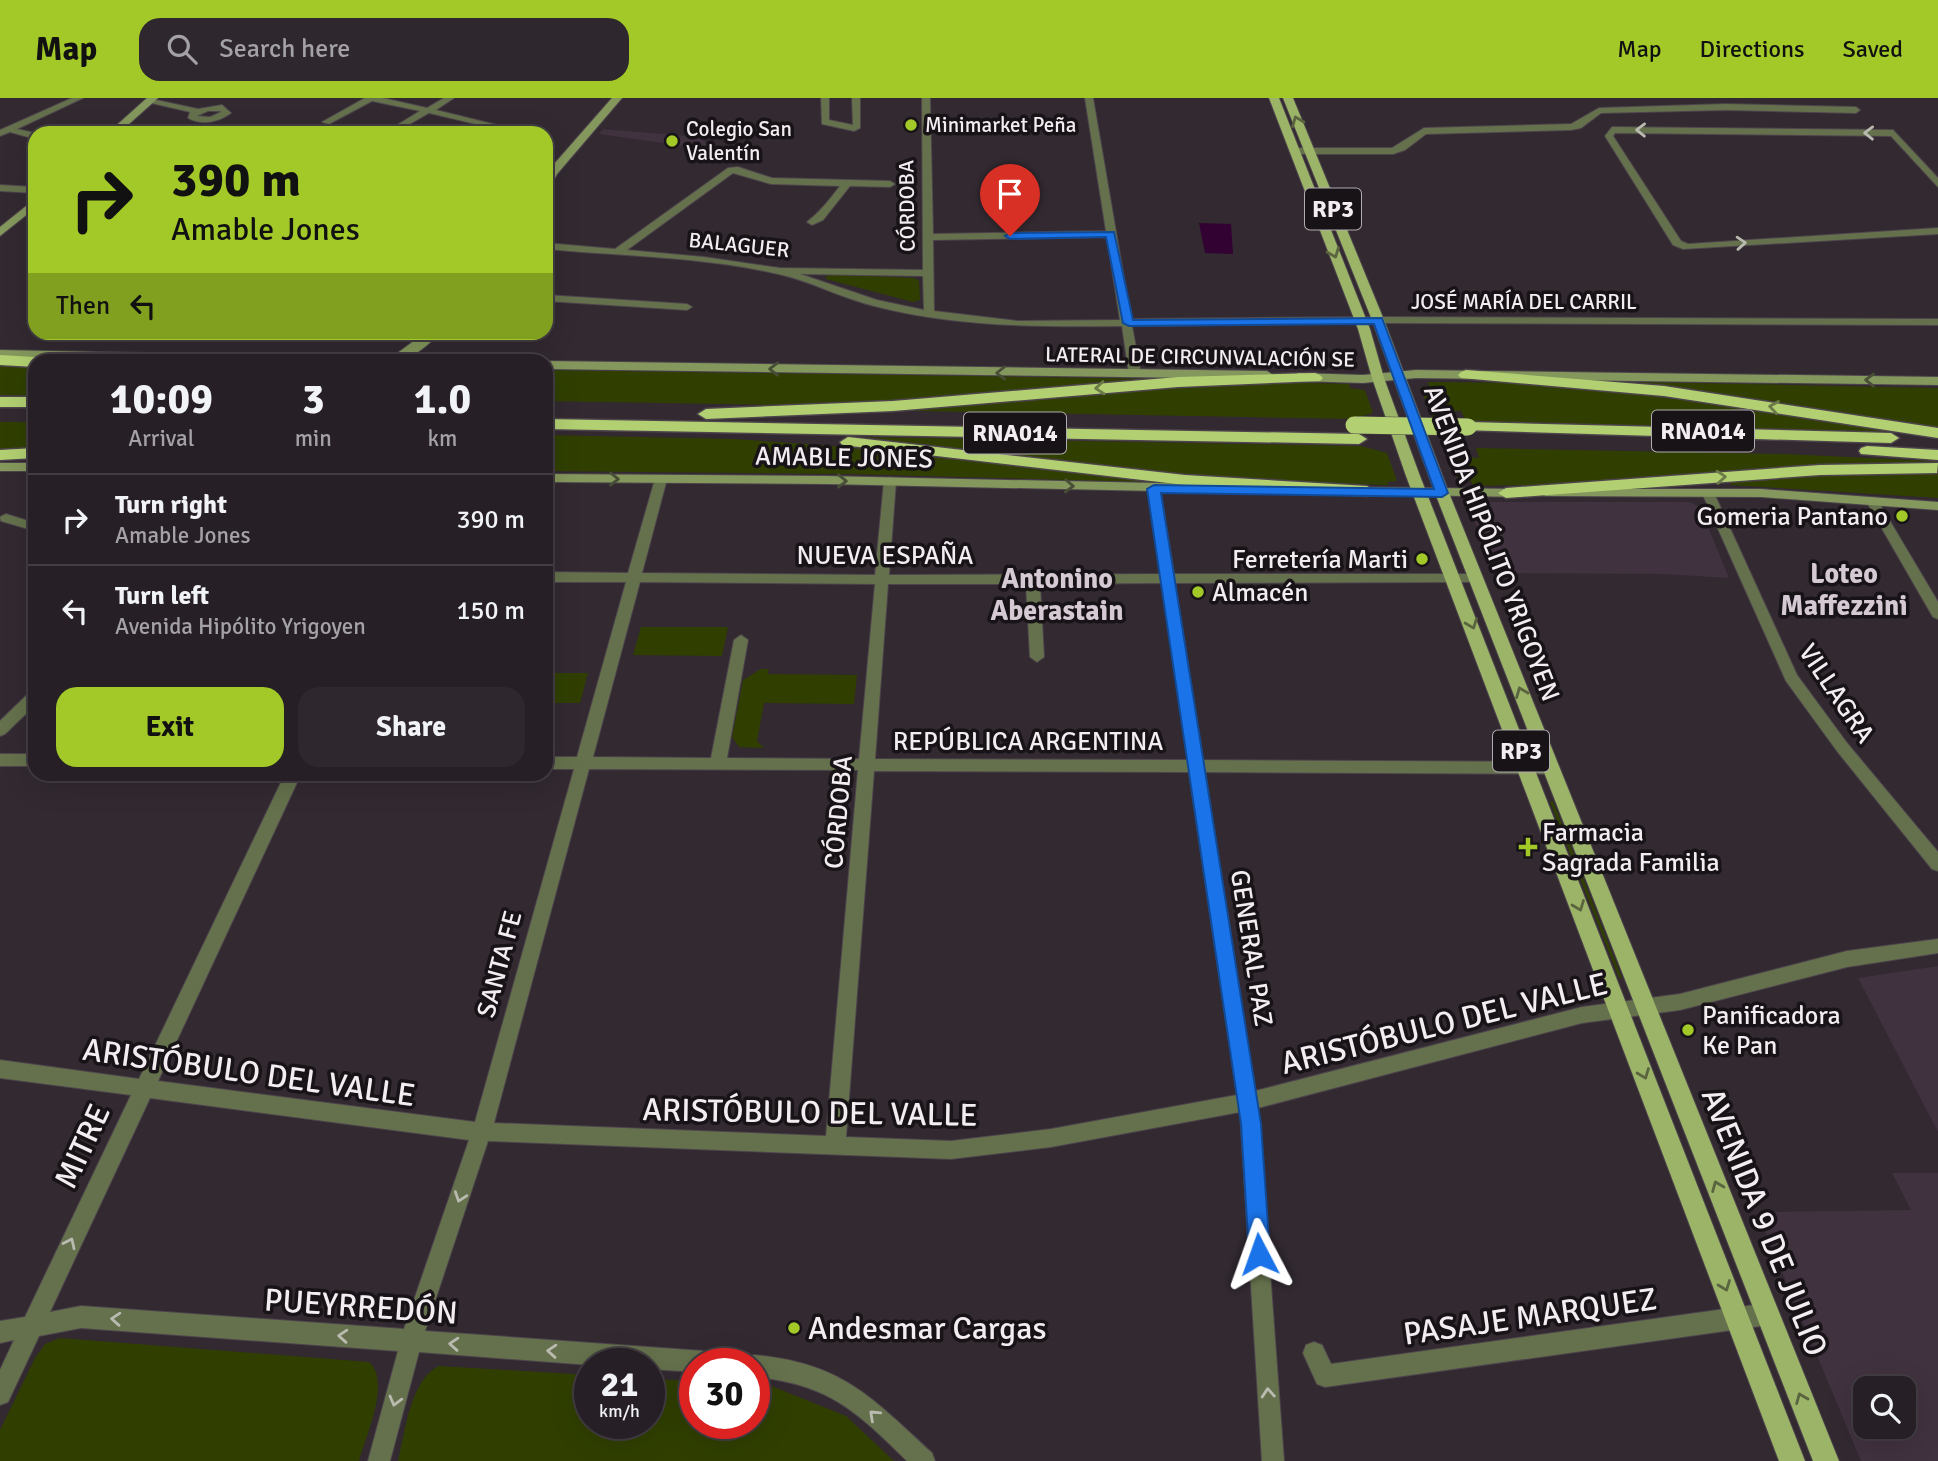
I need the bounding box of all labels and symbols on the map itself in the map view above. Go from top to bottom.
place label: Minimarket Peña [925,112,1076,138]
place label: Colegio San Valentín [686,116,792,166]
one-way arrow [1291,116,1305,128]
marker: Minimarket Peña [903,117,919,133]
one-way arrow [1635,122,1646,138]
one-way arrow [1863,125,1874,140]
marker: Colegio San Valentín [664,133,680,149]
street label: CÓRDOBA [893,160,921,252]
pin [980,164,1040,236]
road number: RP3 [1305,188,1361,230]
street label: BALAGUER [687,227,791,263]
one-way arrow [1736,236,1747,251]
one-way arrow [1326,246,1340,258]
street label: JOSÉ MARÍA DEL CARRIL [1411,289,1637,315]
street label: LATERAL DE CIRCUNVALACIÓN SE [1045,341,1355,373]
one-way arrow [768,361,779,377]
one-way arrow [996,365,1006,381]
one-way arrow [1864,372,1875,388]
one-way arrow [1094,381,1106,396]
street label: AVENIDA HIPÓLITO YRIGOYEN [1416,381,1566,706]
one-way arrow [1768,400,1780,415]
road number: RNA014 [1652,410,1754,452]
road number: RNA014 [964,412,1066,454]
street label: AMABLE JONES [755,440,933,476]
one-way arrow [1715,470,1726,485]
one-way arrow [609,471,620,487]
one-way arrow [836,473,847,488]
one-way arrow [1064,478,1075,493]
place label: Gomeria Pantano [1697,501,1888,533]
marker: Gomeria Pantano [1894,508,1910,524]
street label: NUEVA ESPAÑA [797,540,973,572]
place label: Ferretería Marti [1232,544,1408,576]
marker: Ferretería Marti [1414,551,1430,567]
district label: Loteo Maffezzini [1780,557,1908,623]
district label: Antonino Aberastain [991,562,1124,628]
place label: Almacén [1212,577,1308,609]
marker: Almacén [1190,584,1206,600]
one-way arrow [1464,618,1478,630]
street label: VILLAGRA [1791,638,1881,749]
one-way arrow [1516,687,1530,699]
street label: REPÚBLICA ARGENTINA [893,726,1163,758]
road number: RP3 [1493,730,1549,772]
street label: CÓRDOBA [818,754,860,870]
place label: Farmacia Sagrada Familia [1542,817,1720,879]
marker: Farmacia Sagrada Familia [1520,839,1536,855]
street label: GENERAL PAZ [1223,868,1279,1029]
one-way arrow [1571,899,1585,911]
street label: SANTA FE [470,907,530,1021]
street label: ARISTÓBULO DEL VALLE [1277,964,1611,1083]
place label: Panificadora Ke Pan [1702,1000,1841,1062]
marker: Panificadora Ke Pan [1680,1022,1696,1038]
street label: ARISTÓBULO DEL VALLE [80,1030,418,1115]
one-way arrow [1635,1067,1649,1079]
street label: AVENIDA 9 DE JULIO [1693,1083,1836,1362]
street label: ARISTÓBULO DEL VALLE [642,1090,978,1135]
street label: MITRE [46,1098,119,1194]
one-way arrow [1712,1181,1726,1193]
one-way arrow [454,1190,468,1202]
position arrow [1222,1217,1296,1291]
one-way arrow [62,1238,76,1250]
street label: PASAJE MARQUEZ [1401,1279,1659,1354]
street label: PUEYRREDÓN [263,1280,459,1333]
one-way arrow [1716,1280,1730,1292]
place label: Andesmar Cargas [808,1309,1046,1348]
one-way arrow [110,1312,121,1327]
marker: Andesmar Cargas [786,1320,802,1336]
one-way arrow [337,1329,348,1344]
one-way arrow [448,1337,459,1352]
one-way arrow [546,1344,557,1359]
speed limit sign: 30 [679,1348,770,1439]
one-way arrow [1261,1387,1276,1398]
one-way arrow [1796,1392,1810,1404]
one-way arrow [389,1395,403,1407]
one-way arrow [869,1410,882,1423]

